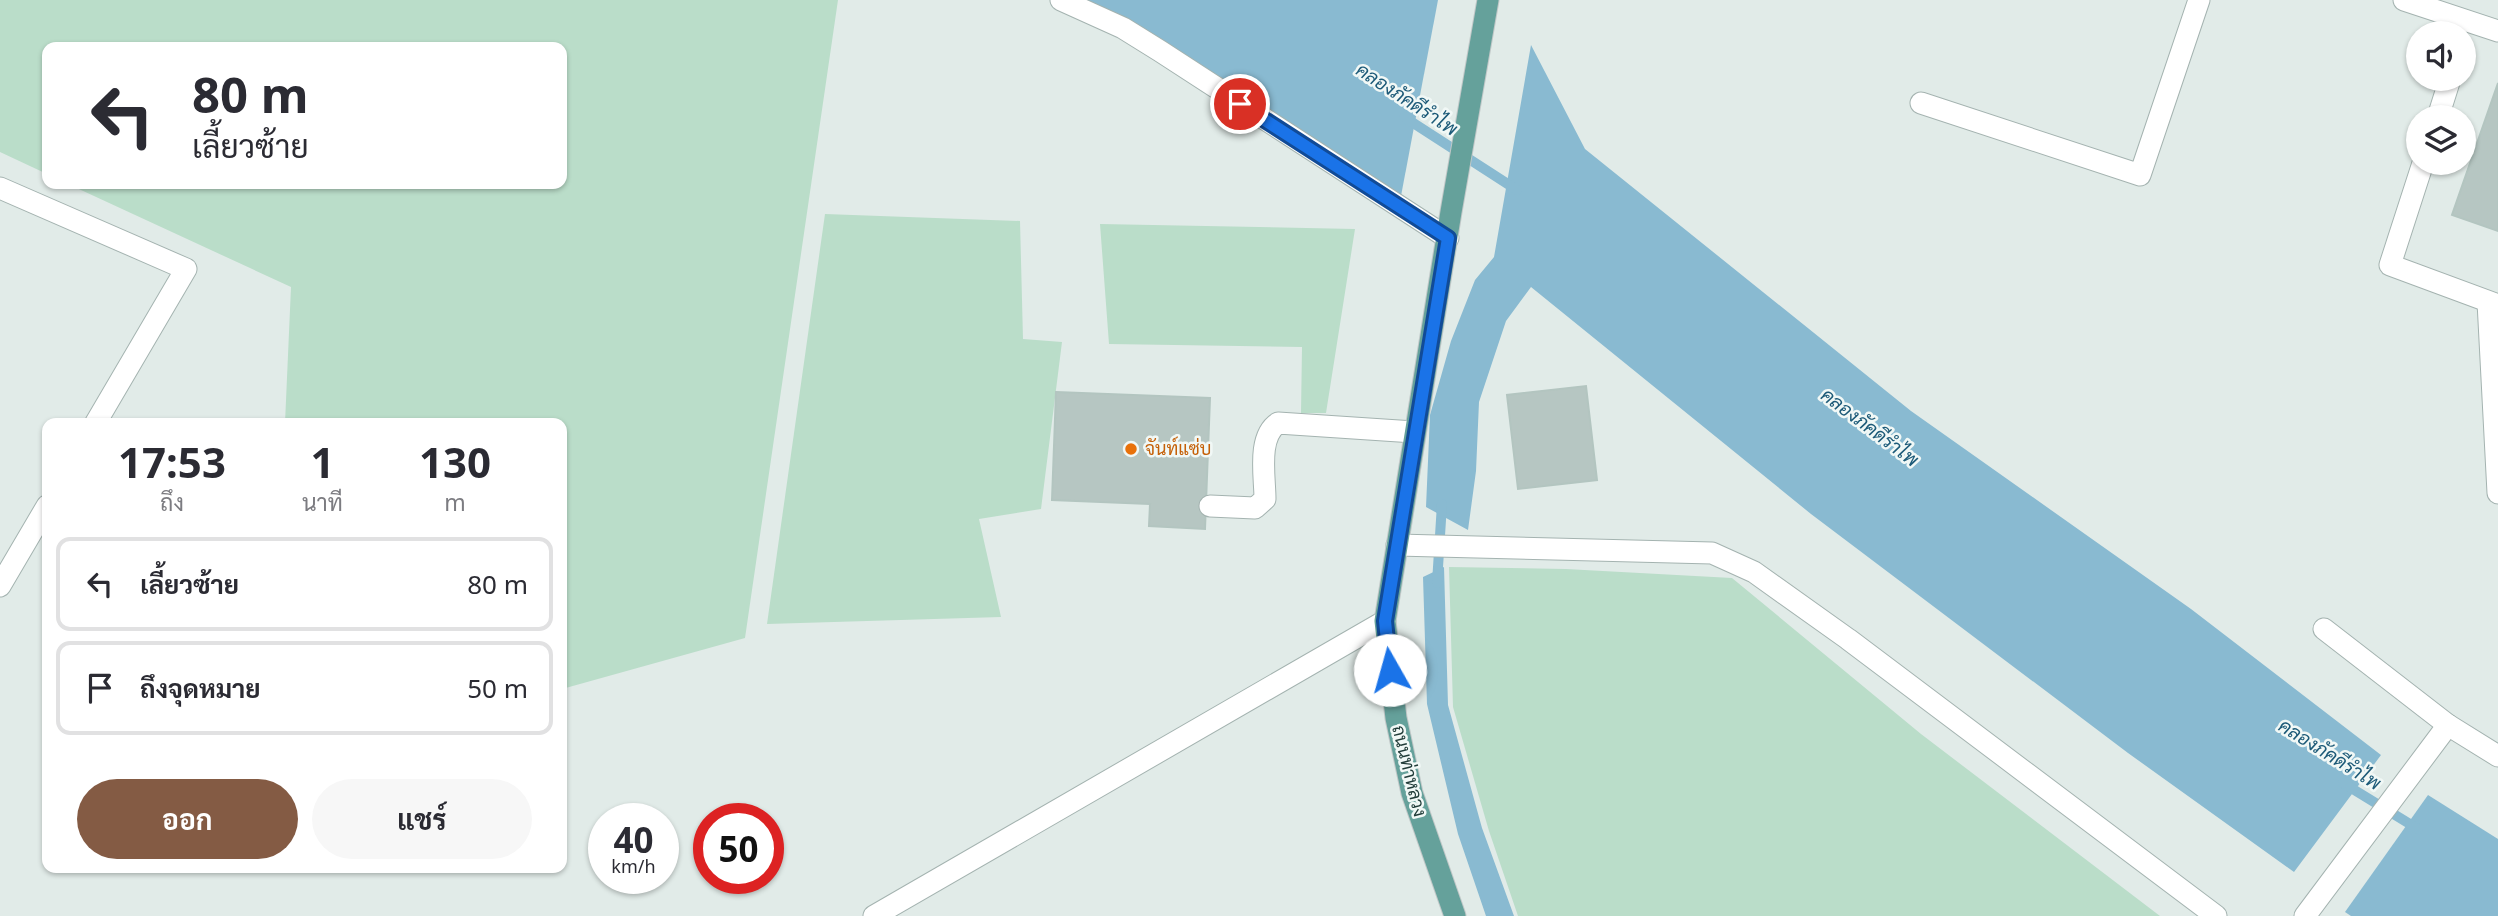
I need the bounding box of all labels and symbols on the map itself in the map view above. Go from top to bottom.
water label: คลองภัคดีรำไพ [1351,56,1463,142]
pin [1210,74,1270,134]
water label: คลองภัคดีรำไพ [1816,382,1924,473]
place label: จันท์แซ่บ [1145,436,1211,460]
marker: จันท์แซ่บ [1123,441,1139,457]
position arrow [1353,633,1427,707]
water label: คลองภัคดีรำไพ [2274,712,2386,796]
street label: ถนนท่าหลวง [1387,723,1433,819]
speed limit sign: 50 [693,803,784,894]

